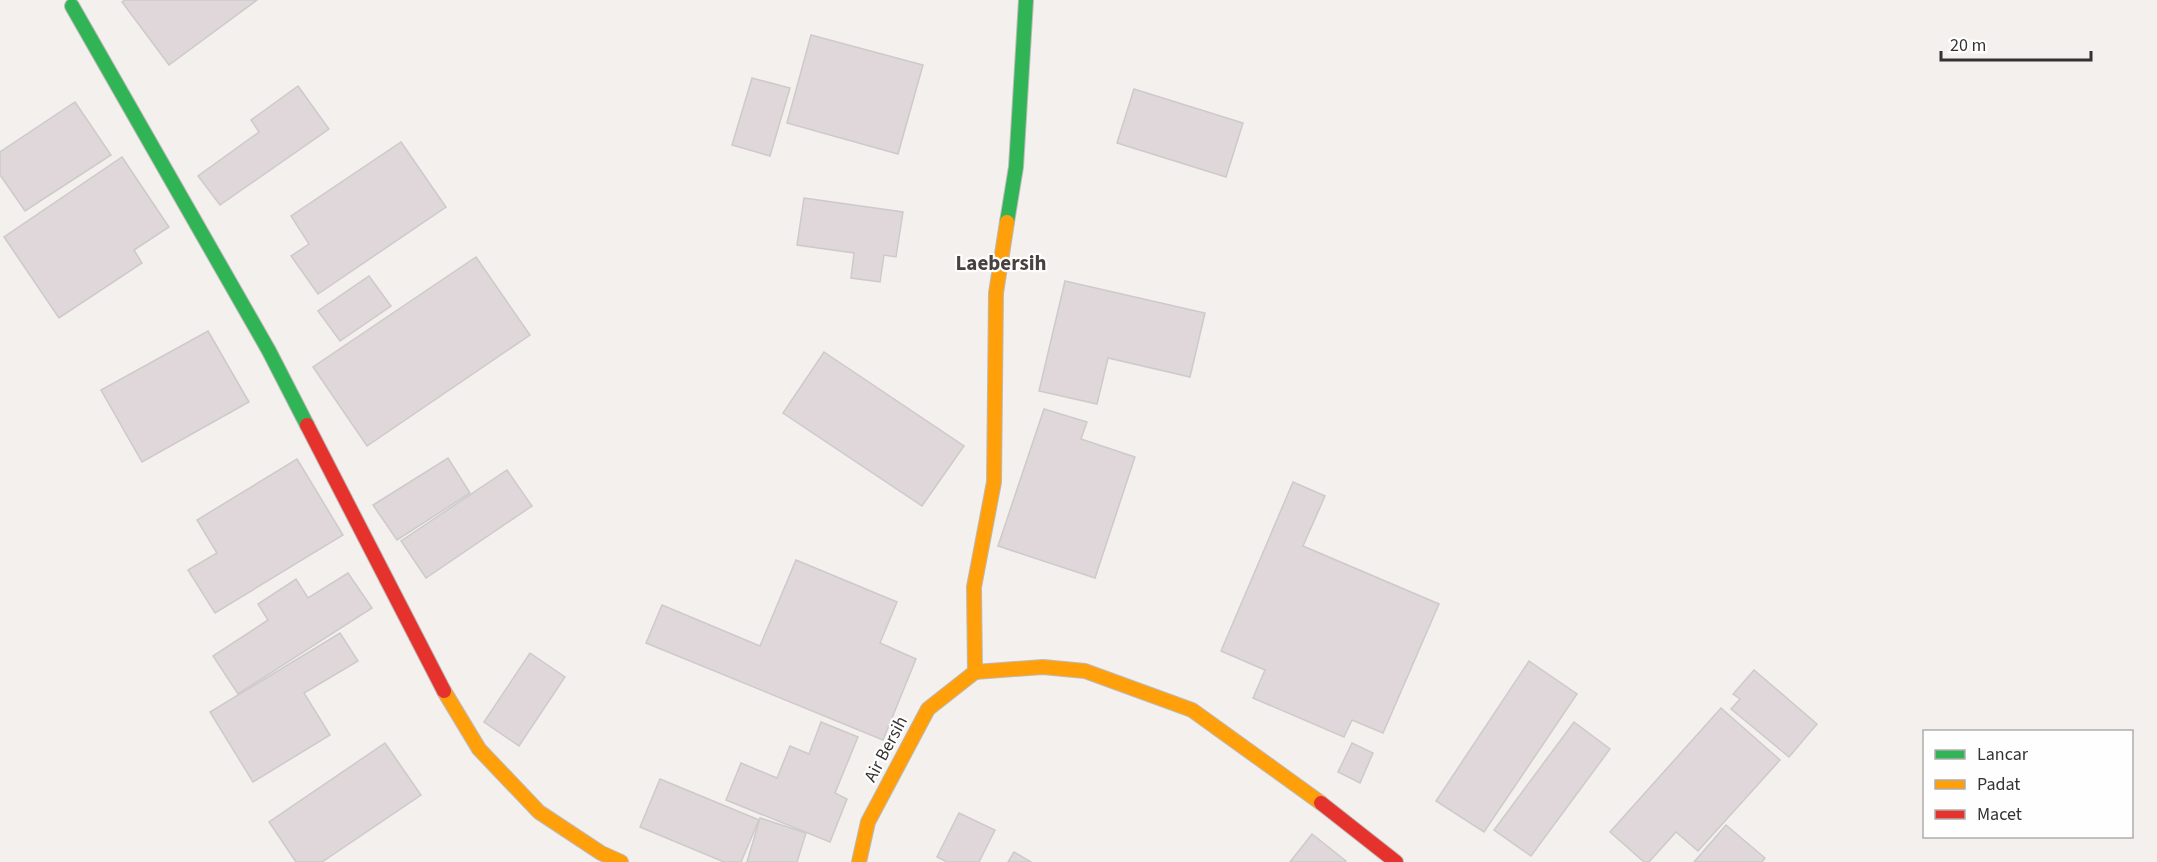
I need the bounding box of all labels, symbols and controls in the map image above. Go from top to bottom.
scale bar [1941,24,2091,62]
text: 20 m [1950,33,1986,58]
district label: Laebersih [955,248,1047,278]
street label: Air Bersih [858,712,914,786]
legend [1923,730,2133,838]
text: Lancar [1977,742,2029,767]
text: Padat [1977,772,2020,797]
text: Macet [1977,802,2022,827]

